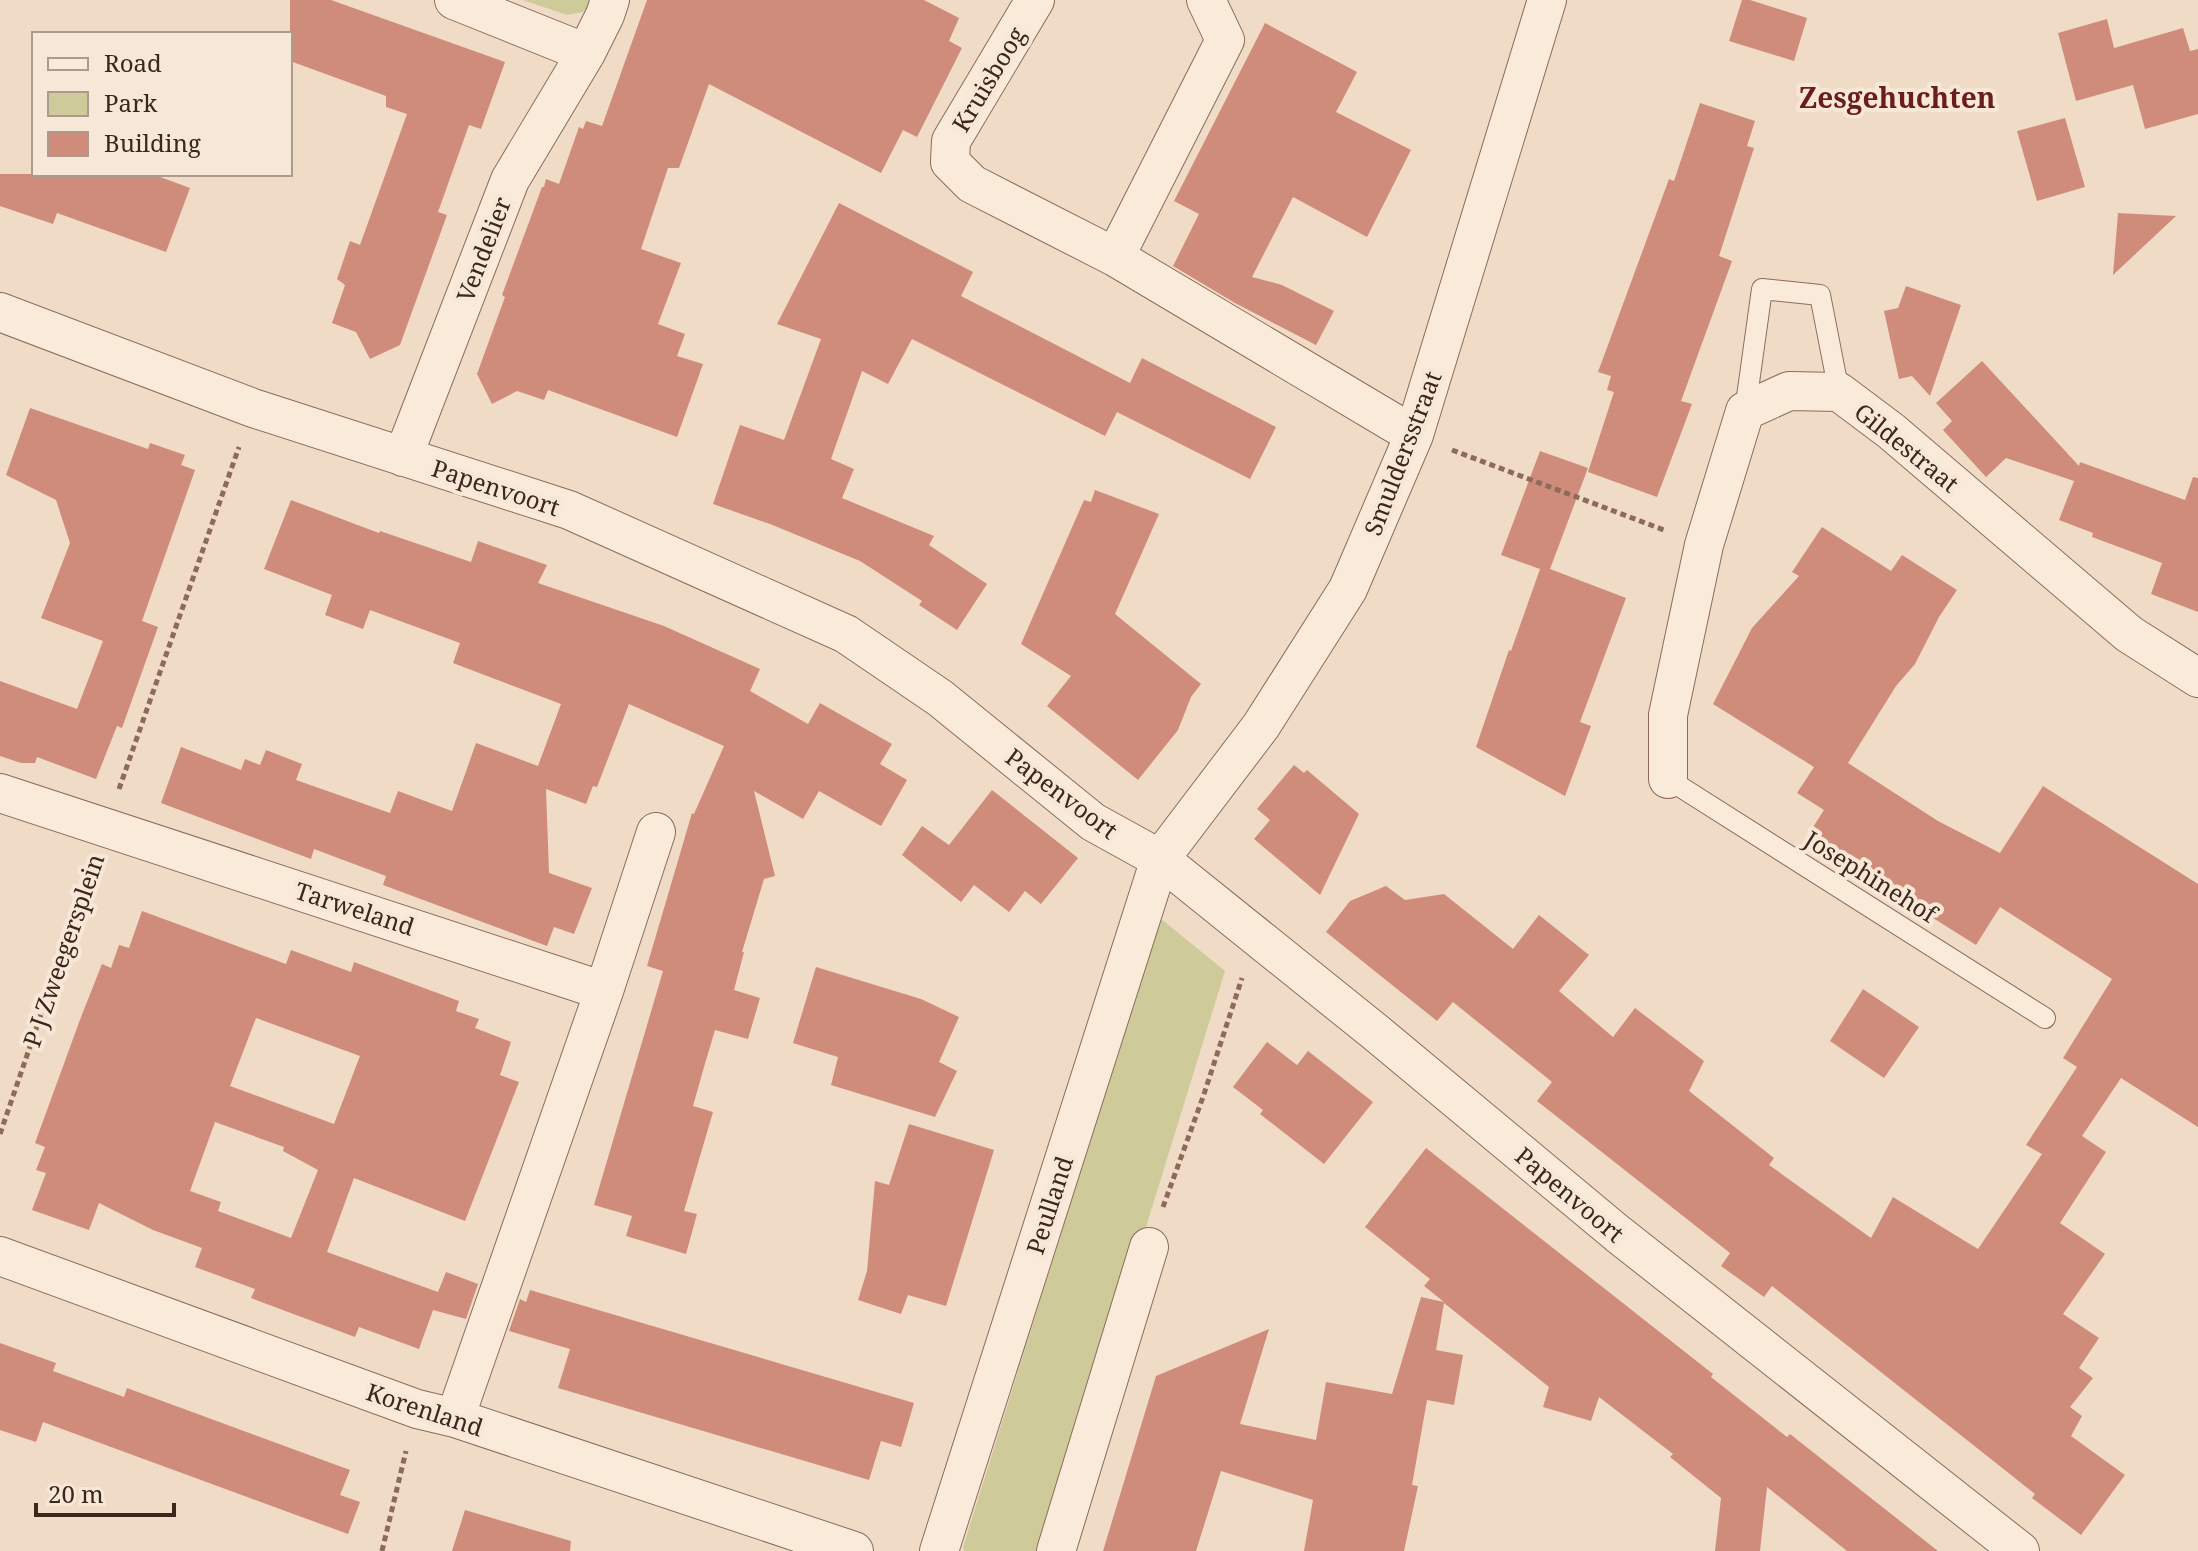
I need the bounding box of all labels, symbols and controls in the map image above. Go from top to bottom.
street label: Kruisboog [944,20,1032,138]
legend [32,32,292,176]
text: Road [104,46,162,79]
district label: Zesgehuchten [1799,78,1995,116]
text: Park [104,86,158,119]
text: Building [104,126,201,159]
street label: Vendelier [448,192,518,306]
street label: Smuldersstraat [1355,366,1449,540]
street label: Gildestraat [1848,395,1966,499]
street label: Papenvoort [428,451,564,523]
street label: Papenvoort [999,740,1125,846]
street label: Josephinehof [1798,822,1945,931]
street label: P J Zweegersplein [14,849,112,1051]
street label: Tarweland [291,873,419,943]
street label: Papenvoort [1509,1139,1631,1249]
street label: Peulland [1018,1152,1080,1258]
street label: Korenland [362,1375,488,1443]
scale bar [36,1467,174,1517]
text: 20 m [48,1477,104,1510]

